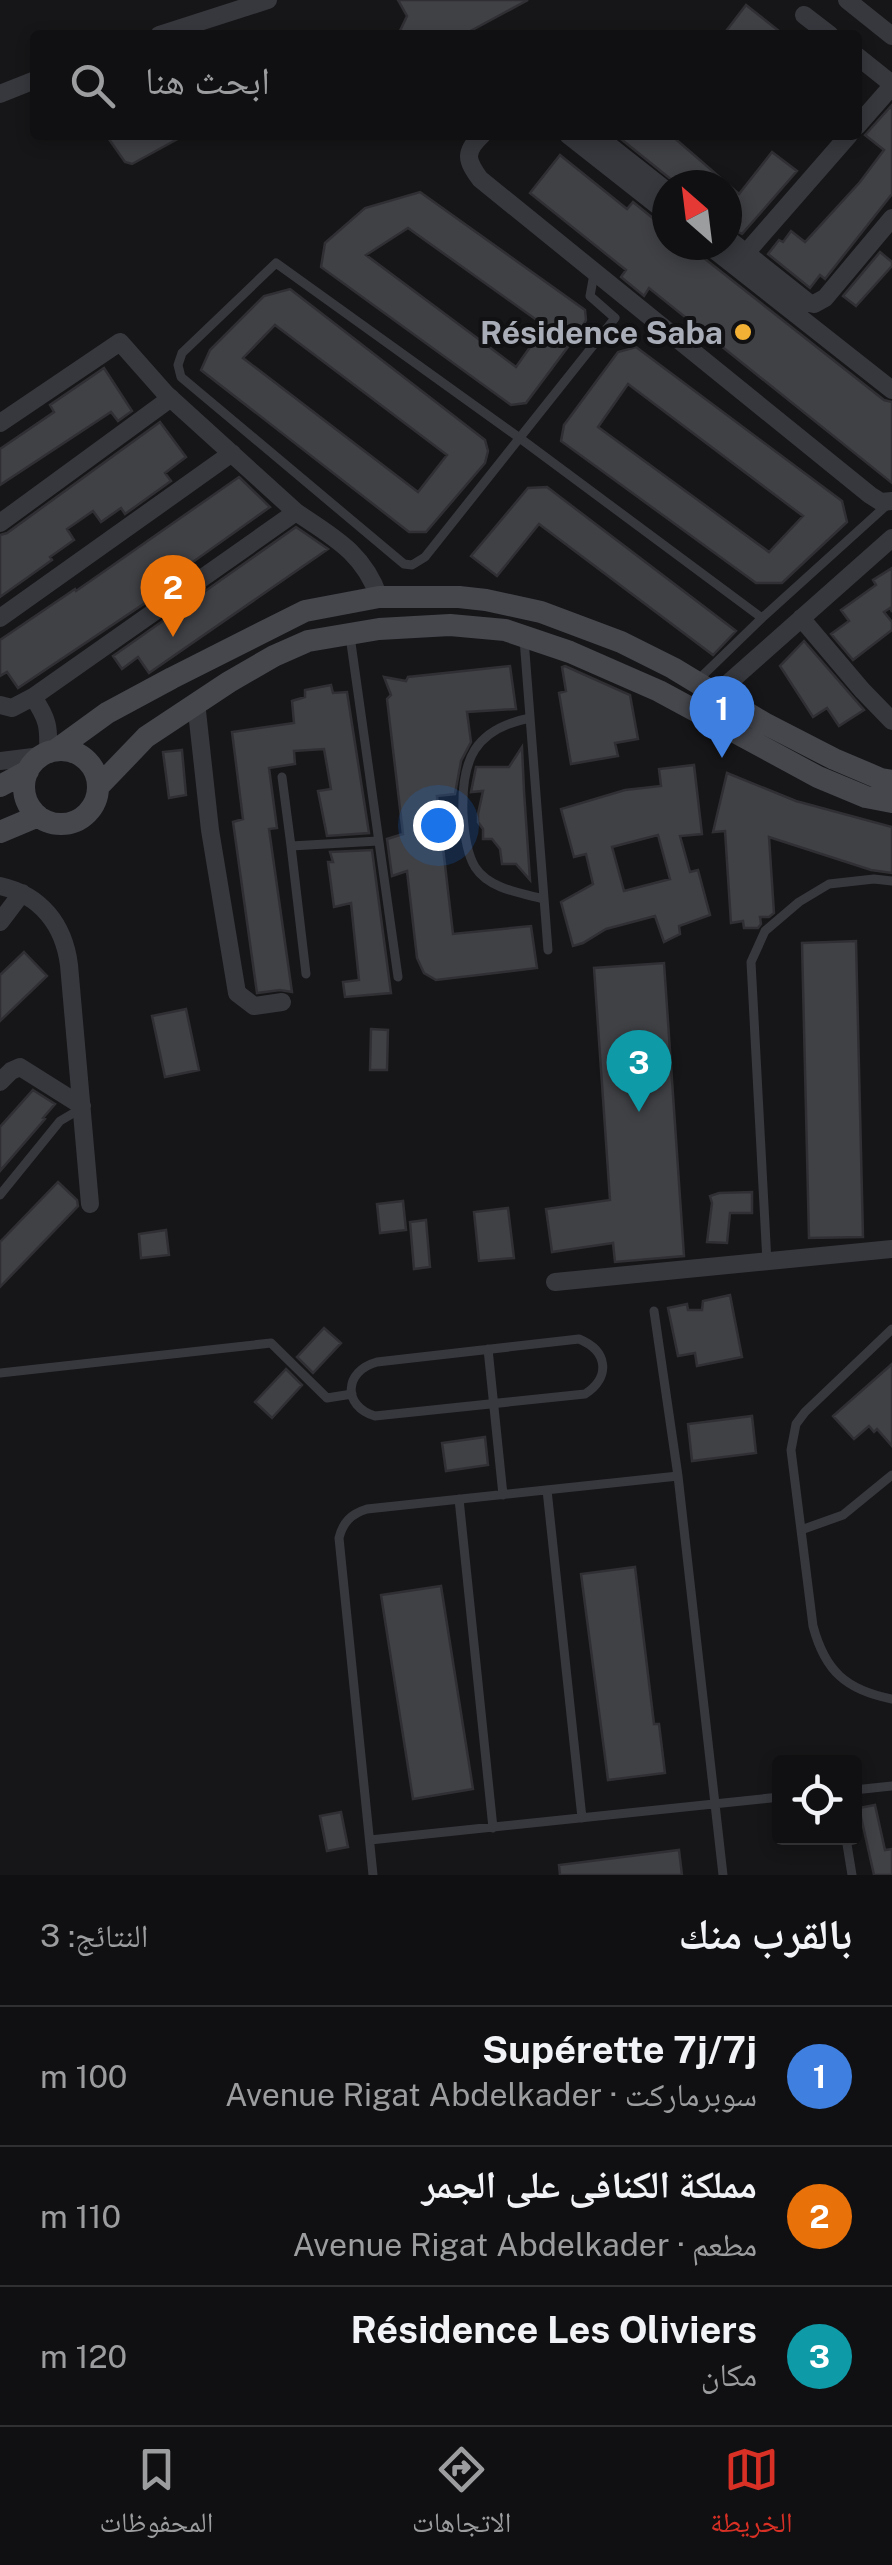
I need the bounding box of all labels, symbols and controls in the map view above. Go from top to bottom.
search box [30,30,862,140]
icon: search [65,58,120,113]
text: ابحث هنا [145,58,270,103]
north arrow [652,170,742,260]
place label: Résidence Saba [480,314,723,351]
marker: Résidence Saba [732,321,754,343]
pin: 2 [140,554,206,637]
pin: 1 [690,676,754,758]
your location [413,800,464,851]
pin: 3 [606,1030,672,1112]
map controls [772,1755,862,1845]
button: locate [772,1755,862,1845]
text: بالقرب منك [679,1909,852,1958]
text: النتائج: 3 [40,1917,148,1954]
text: Supérette 7j/7j [482,2027,757,2072]
text: 100 m [40,2058,127,2095]
text: 1 [813,2058,826,2095]
text: سوبرماركت · Avenue Rigat Abdelkader [225,2076,757,2113]
text: مملكة الكنافى على الجمر [422,2162,757,2207]
text: 110 m [40,2198,121,2235]
text: 2 [809,2198,830,2235]
text: مطعم · Avenue Rigat Abdelkader [292,2226,757,2263]
text: Résidence Les Oliviers [351,2307,757,2352]
text: 120 m [40,2338,127,2375]
text: 3 [809,2338,830,2375]
text: مكان [701,2356,757,2393]
tab: المحفوظات [99,2442,213,2550]
tab: الاتجاهات [412,2442,511,2550]
tab: الخريطة [710,2442,793,2550]

